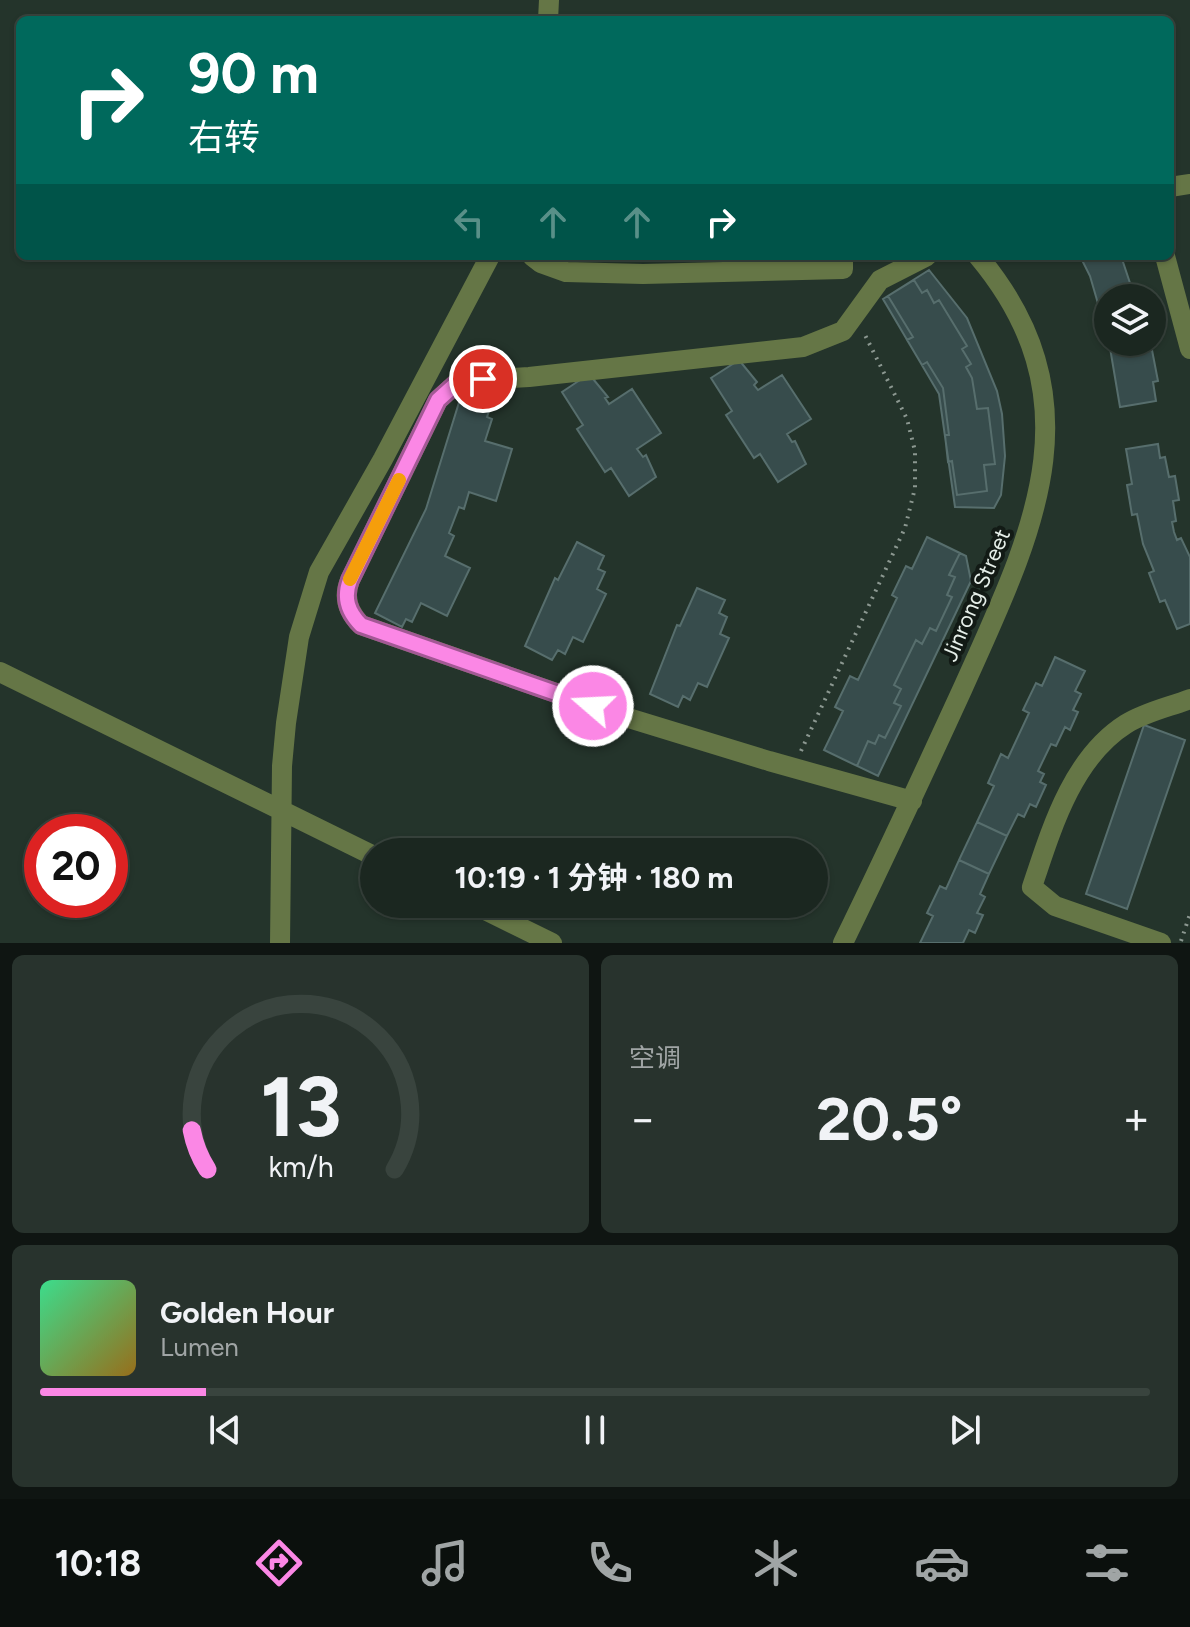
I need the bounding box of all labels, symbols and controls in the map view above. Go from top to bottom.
text: 90 m [188,40,319,107]
icon: right [56,48,160,152]
text: 右转 [188,116,260,159]
icon: left [447,200,491,244]
icon: ahead [531,200,575,244]
icon: ahead [615,200,659,244]
icon: right [699,200,743,244]
map controls [1094,284,1166,356]
button: layers [1094,284,1166,356]
pin [449,345,517,413]
icon: arrive [461,357,505,401]
street label: Jinrong Street [936,525,1016,665]
position arrow [551,664,635,748]
speed limit sign: 20 [24,814,128,918]
text: 10:19 · 1 分钟 · 180 m [455,859,733,896]
text: 空调 [629,1042,681,1074]
text: 13 [260,1057,341,1157]
text: 20.5° [816,1083,963,1155]
text: − [629,1092,656,1145]
text: + [1123,1092,1150,1145]
text: km/h [268,1150,333,1184]
text: Golden Hour [160,1294,334,1331]
text: Lumen [160,1331,239,1363]
icon: previous [203,1408,247,1452]
icon: pause [573,1408,617,1452]
icon: next [943,1408,987,1452]
icon: directions [251,1535,307,1591]
icon: music [417,1535,473,1591]
icon: phone [582,1535,638,1591]
icon: climate [748,1535,804,1591]
icon: car [914,1535,970,1591]
icon: filters [1079,1535,1135,1591]
text: 10:18 [55,1542,141,1585]

